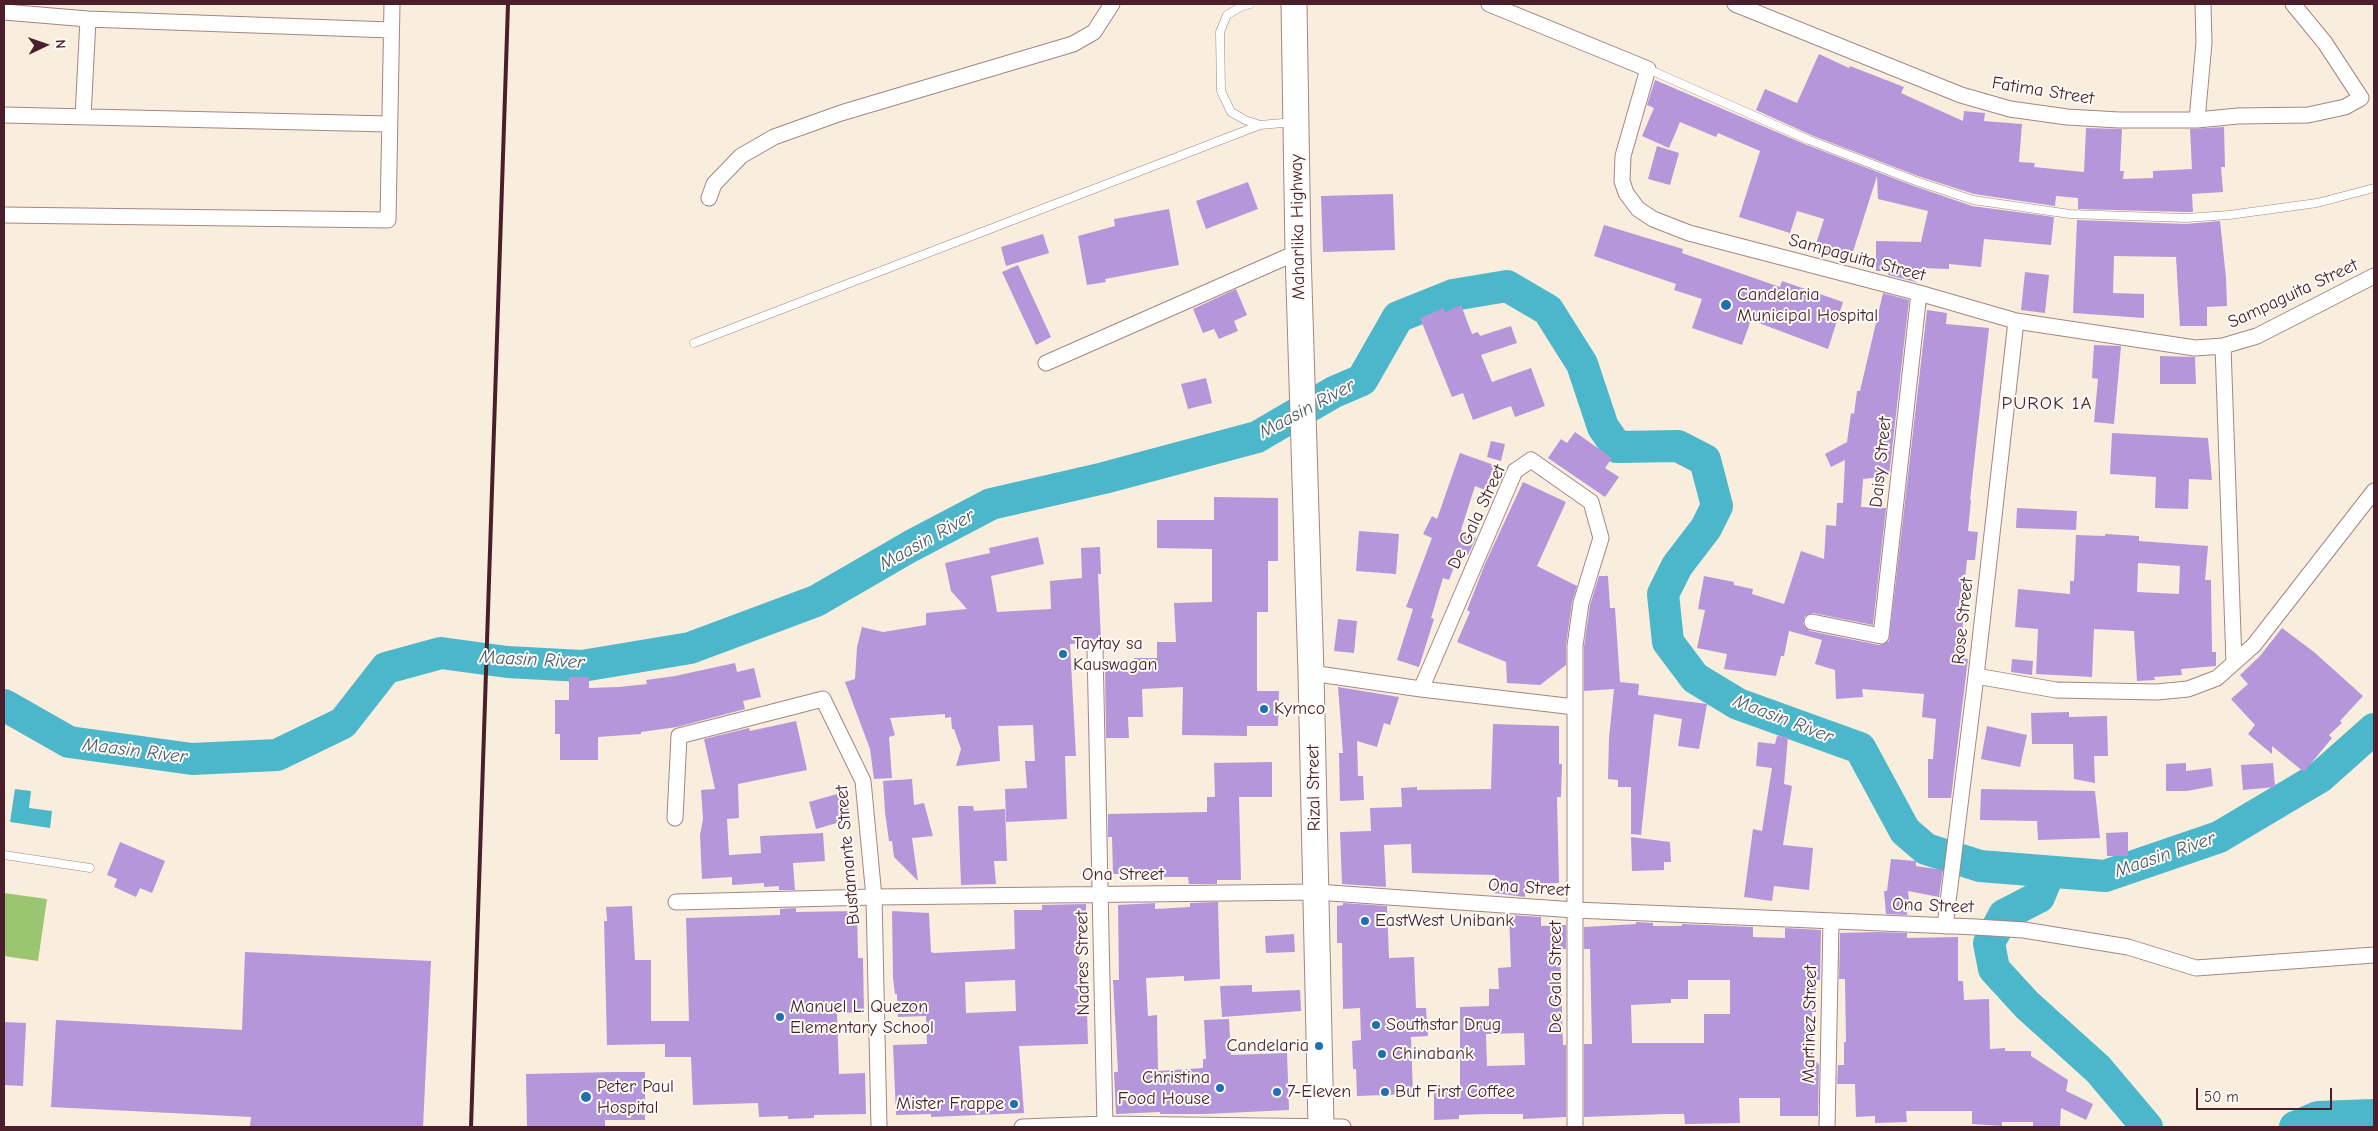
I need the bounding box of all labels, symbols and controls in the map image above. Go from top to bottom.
north arrow [20,20,70,70]
text: N [52,39,69,49]
street label: Fatima Street [1990,72,2096,110]
street label: Maharlika Highway [1286,154,1310,300]
street label: Sampaguita Street [1786,229,1928,287]
street label: Sampaguita Street [2225,254,2361,334]
place label: Candelaria Municipal Hospital [1737,284,1878,326]
marker: Candelaria Municipal Hospital [1719,298,1733,312]
water label: Maasin River [1255,374,1359,444]
district label: PUROK 1A [2001,393,2093,415]
street label: Daisy Street [1865,415,1897,509]
street label: De Gala Street [1443,461,1511,573]
water label: Maasin River [875,505,979,575]
street label: Rose Street [1948,576,1978,666]
place label: Taytay sa Kauswagan [1073,633,1158,676]
water label: Maasin River [479,646,585,674]
marker: Taytay sa Kauswagan [1057,648,1069,660]
water label: Maasin River [1730,689,1836,749]
place label: Kymco [1274,698,1325,720]
marker: Kymco [1258,703,1270,715]
water label: Maasin River [81,733,189,769]
street label: Rizal Street [1302,745,1326,831]
street label: Bustamante Street [831,784,865,926]
water label: Maasin River [2112,827,2218,883]
street label: Ona Street [1082,864,1164,886]
street label: Ona Street [1487,874,1571,902]
street label: Ona Street [1892,894,1974,918]
street label: Nadres Street [1071,910,1095,1016]
place label: EastWest Unibank [1375,910,1514,932]
marker: EastWest Unibank [1359,915,1371,927]
street label: De Gala Street [1545,921,1567,1033]
street label: Martinez Street [1798,965,1822,1083]
place label: Manuel L. Quezon Elementary School [790,996,934,1038]
marker: Manuel L. Quezon Elementary School [774,1011,786,1023]
place label: Southstar Drug [1386,1014,1501,1036]
marker: Southstar Drug [1370,1019,1382,1031]
place label: Candelaria [1226,1035,1309,1057]
marker: Candelaria [1313,1040,1325,1052]
place label: Chinabank [1392,1043,1474,1065]
marker: Chinabank [1376,1048,1388,1060]
place label: Christina Food House [1118,1067,1210,1110]
place label: Peter Paul Hospital [597,1076,674,1118]
scale bar [2198,1078,2334,1110]
place label: 7-Eleven [1287,1081,1351,1103]
place label: But First Coffee [1395,1081,1515,1103]
marker: Christina Food House [1214,1082,1226,1094]
marker: 7-Eleven [1271,1086,1283,1098]
marker: But First Coffee [1379,1086,1391,1098]
text: 50 m [2204,1088,2239,1106]
marker: Peter Paul Hospital [579,1090,593,1104]
place label: Mister Frappe [896,1093,1004,1115]
marker: Mister Frappe [1008,1098,1020,1110]

